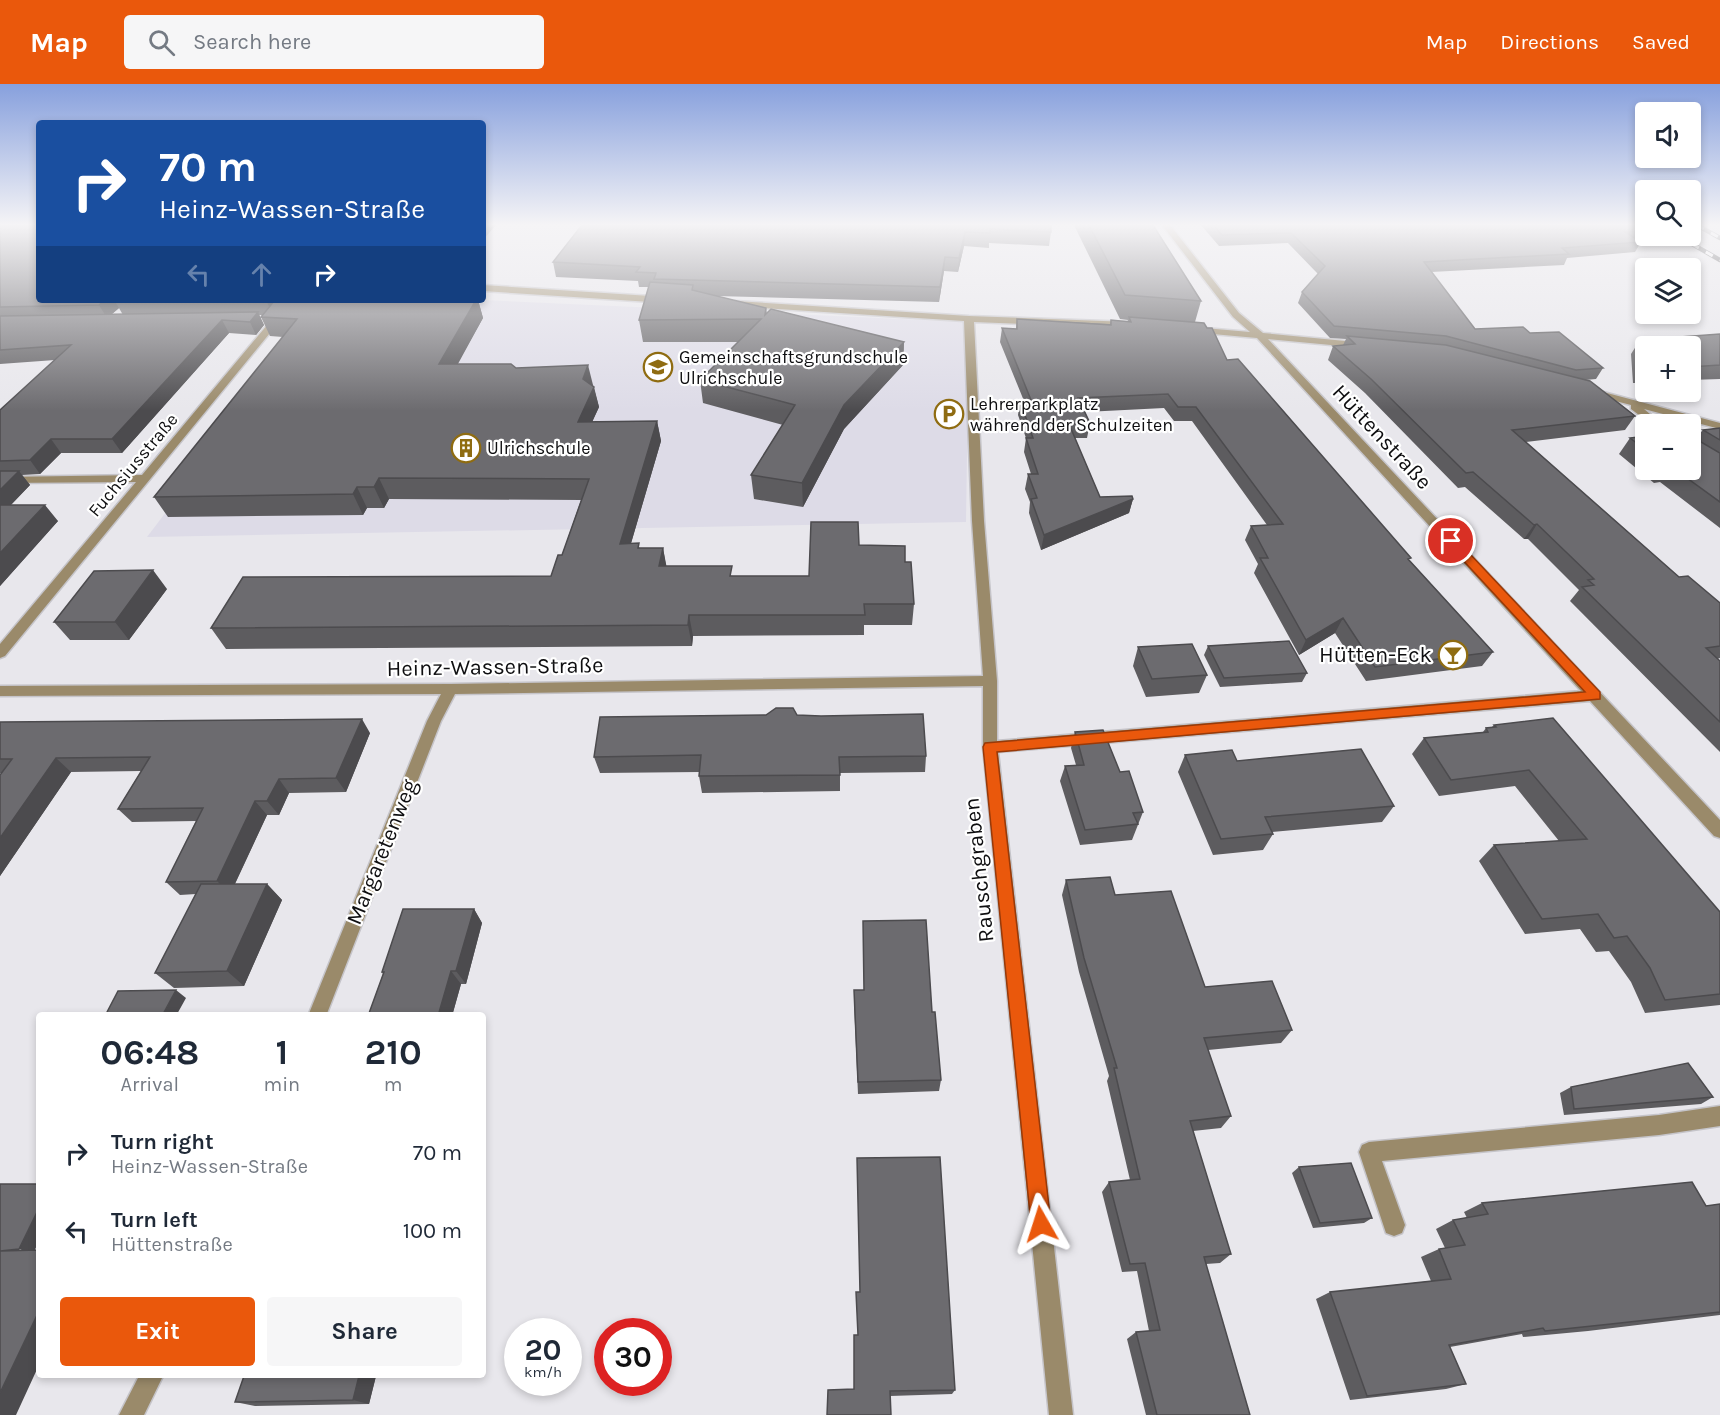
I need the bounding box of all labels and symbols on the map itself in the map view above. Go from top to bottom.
place label: Gemeinschaftsgrundschule Ulrichschule [679,346,908,389]
school or university icon: Gemeinschaftsgrundschule Ulrichschule [642,351,674,383]
street label: Hüttenstraße [1327,379,1437,495]
place label: Lehrerparkplatz während der Schulzeiten [970,393,1173,436]
parking icon: Lehrerparkplatz während der Schulzeiten [933,398,965,430]
street label: Fuchsiusstraße [83,409,183,521]
building icon: Ulrichschule [450,432,482,464]
place label: Ulrichschule [487,437,591,459]
pin [1425,515,1476,566]
bar icon: Hütten-Eck [1437,639,1469,671]
place label: Hütten-Eck [1319,642,1432,668]
street label: Heinz-Wassen-Straße [386,652,604,682]
street label: Margaretenweg [341,775,423,929]
street label: Rauschgraben [958,796,1000,944]
position arrow [1009,1192,1073,1256]
speed limit sign: 30 [594,1318,672,1396]

